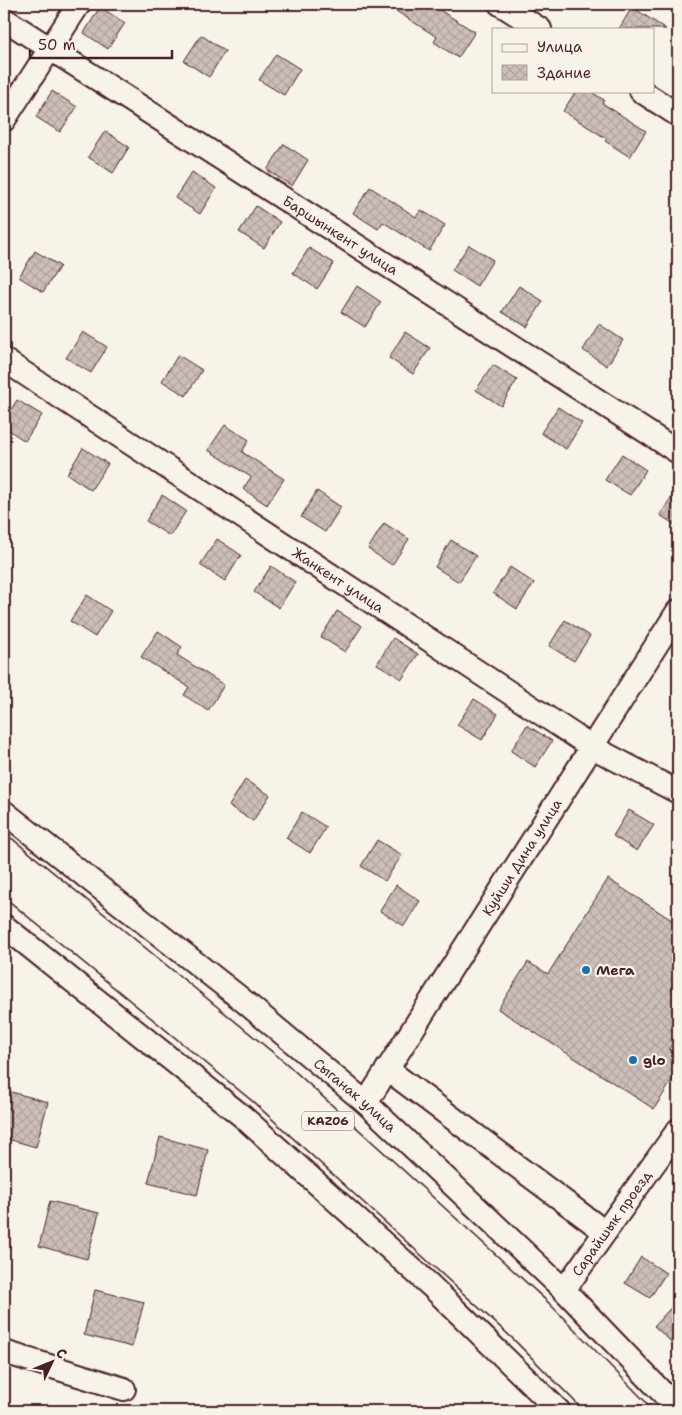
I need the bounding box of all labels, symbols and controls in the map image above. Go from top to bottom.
scale bar [30,28,172,60]
legend [492,28,654,92]
text: 50 m [38,35,76,55]
text: Улица [537,37,583,57]
text: Здание [537,63,591,83]
street label: Баршынкент улица [279,191,402,279]
street label: Жанкент улица [289,543,388,617]
street label: Куйши Дина улица [478,795,566,919]
place label: Мега [596,961,635,979]
marker: Мега [580,964,592,976]
place label: glo [643,1051,666,1069]
street label: Сыганак улица [310,1054,400,1136]
marker: glo [627,1054,639,1066]
road number: KАZ06 [302,1112,354,1130]
street label: Сарайшык проезд [568,1167,655,1280]
north arrow [28,1338,78,1388]
text: С [52,1344,71,1362]

